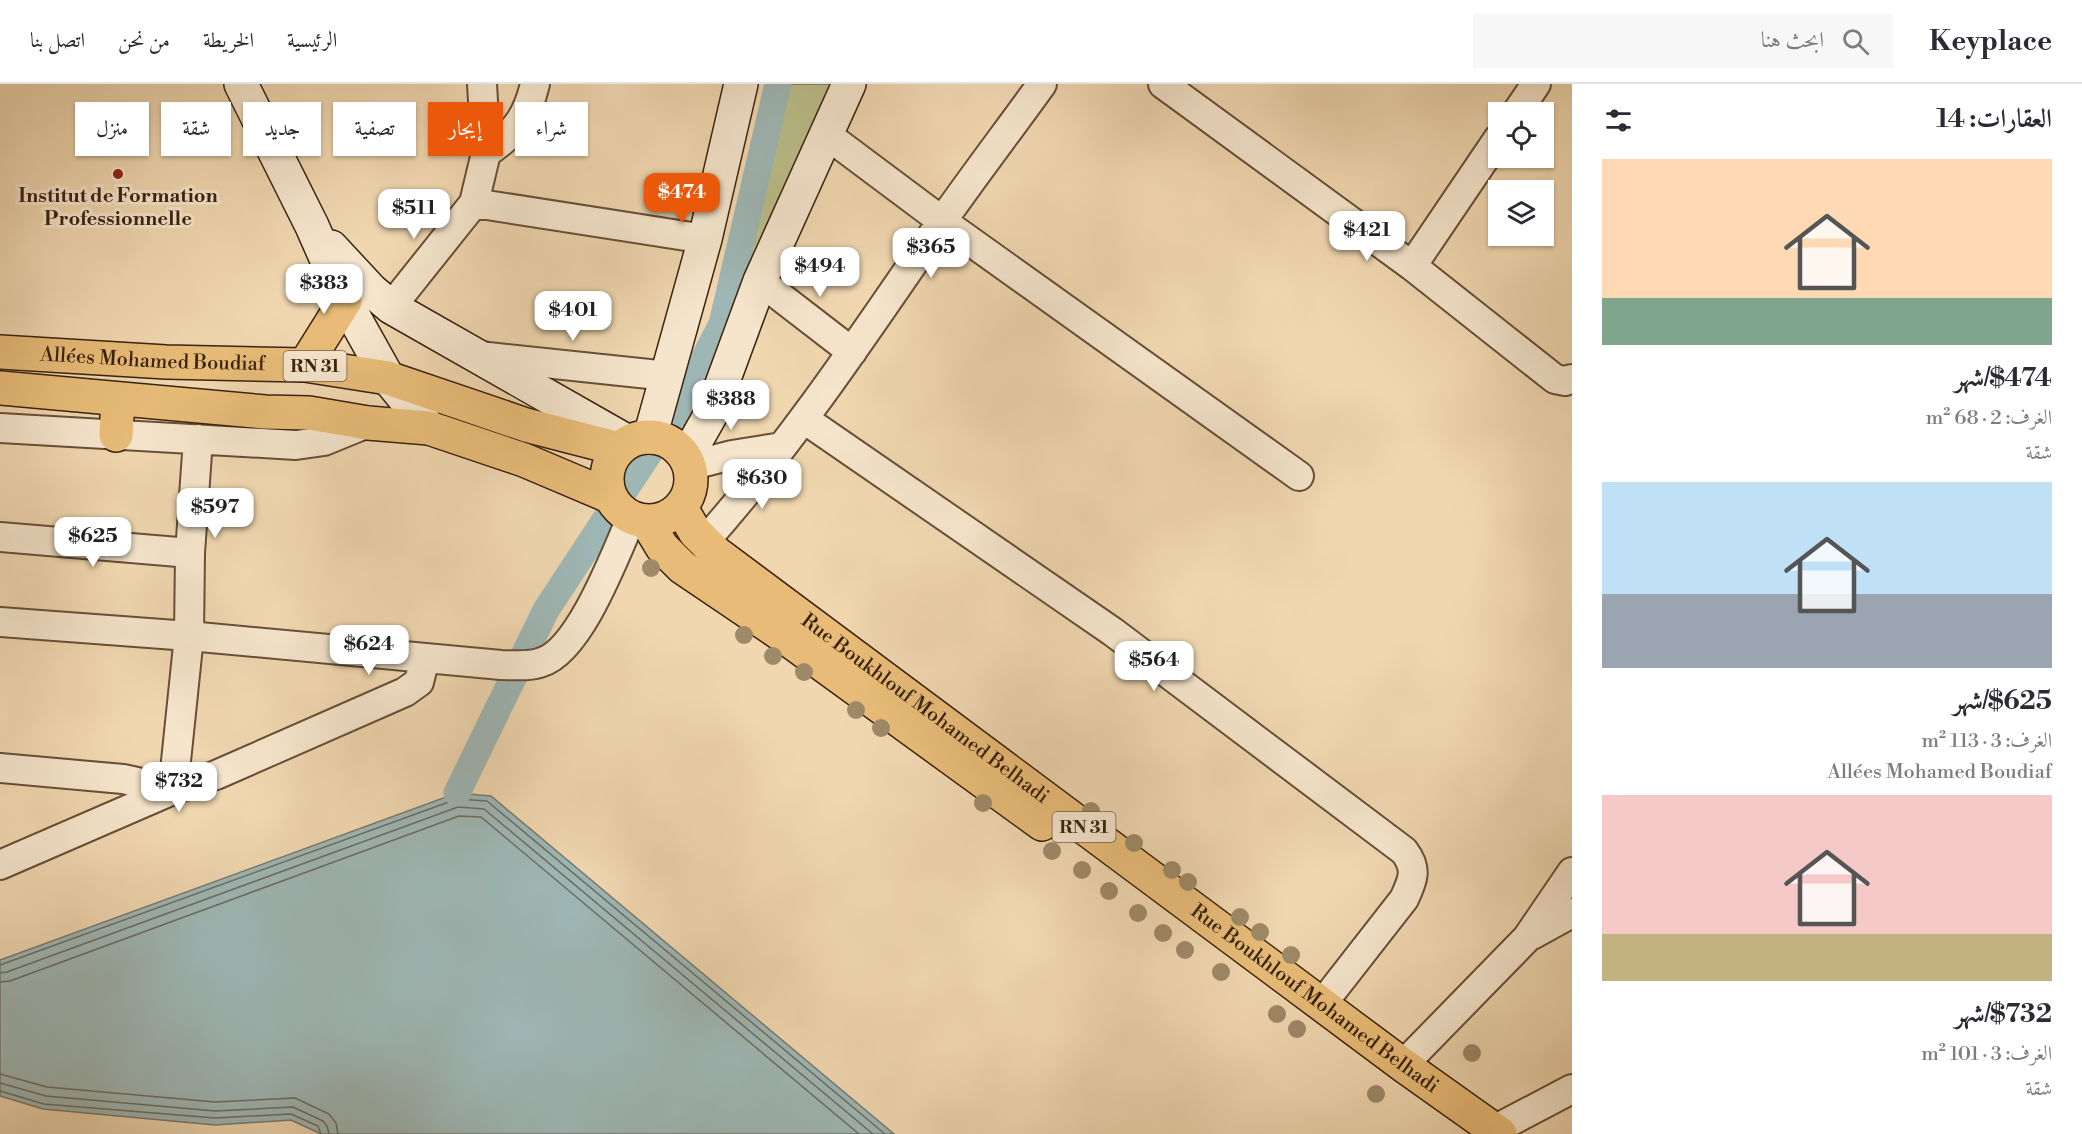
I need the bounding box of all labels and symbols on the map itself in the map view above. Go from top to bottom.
marker: Institut de Formation Professionnelle [111,167,125,181]
pin: $474 [646,173,718,224]
place label: Institut de Formation Professionnelle [18,184,219,232]
pin: $511 [378,189,450,240]
pin: $421 [1331,211,1403,262]
pin: $365 [895,228,967,279]
pin: $494 [784,247,856,298]
pin: $383 [288,264,360,315]
pin: $401 [537,291,609,342]
street label: Allées Mohamed Boudiaf [39,342,266,377]
road number: RN 31 [284,351,346,381]
pin: $388 [695,380,767,431]
pin: $630 [726,459,798,510]
pin: $597 [179,488,251,539]
pin: $625 [57,517,129,568]
street label: Rue Boukhlouf Mohamed Belhadi [796,608,1054,809]
pin: $624 [333,625,405,676]
pin: $564 [1118,641,1190,692]
pin: $732 [143,762,215,813]
road number: RN 31 [1052,812,1116,842]
street label: Rue Boukhlouf Mohamed Belhadi [1186,899,1444,1099]

